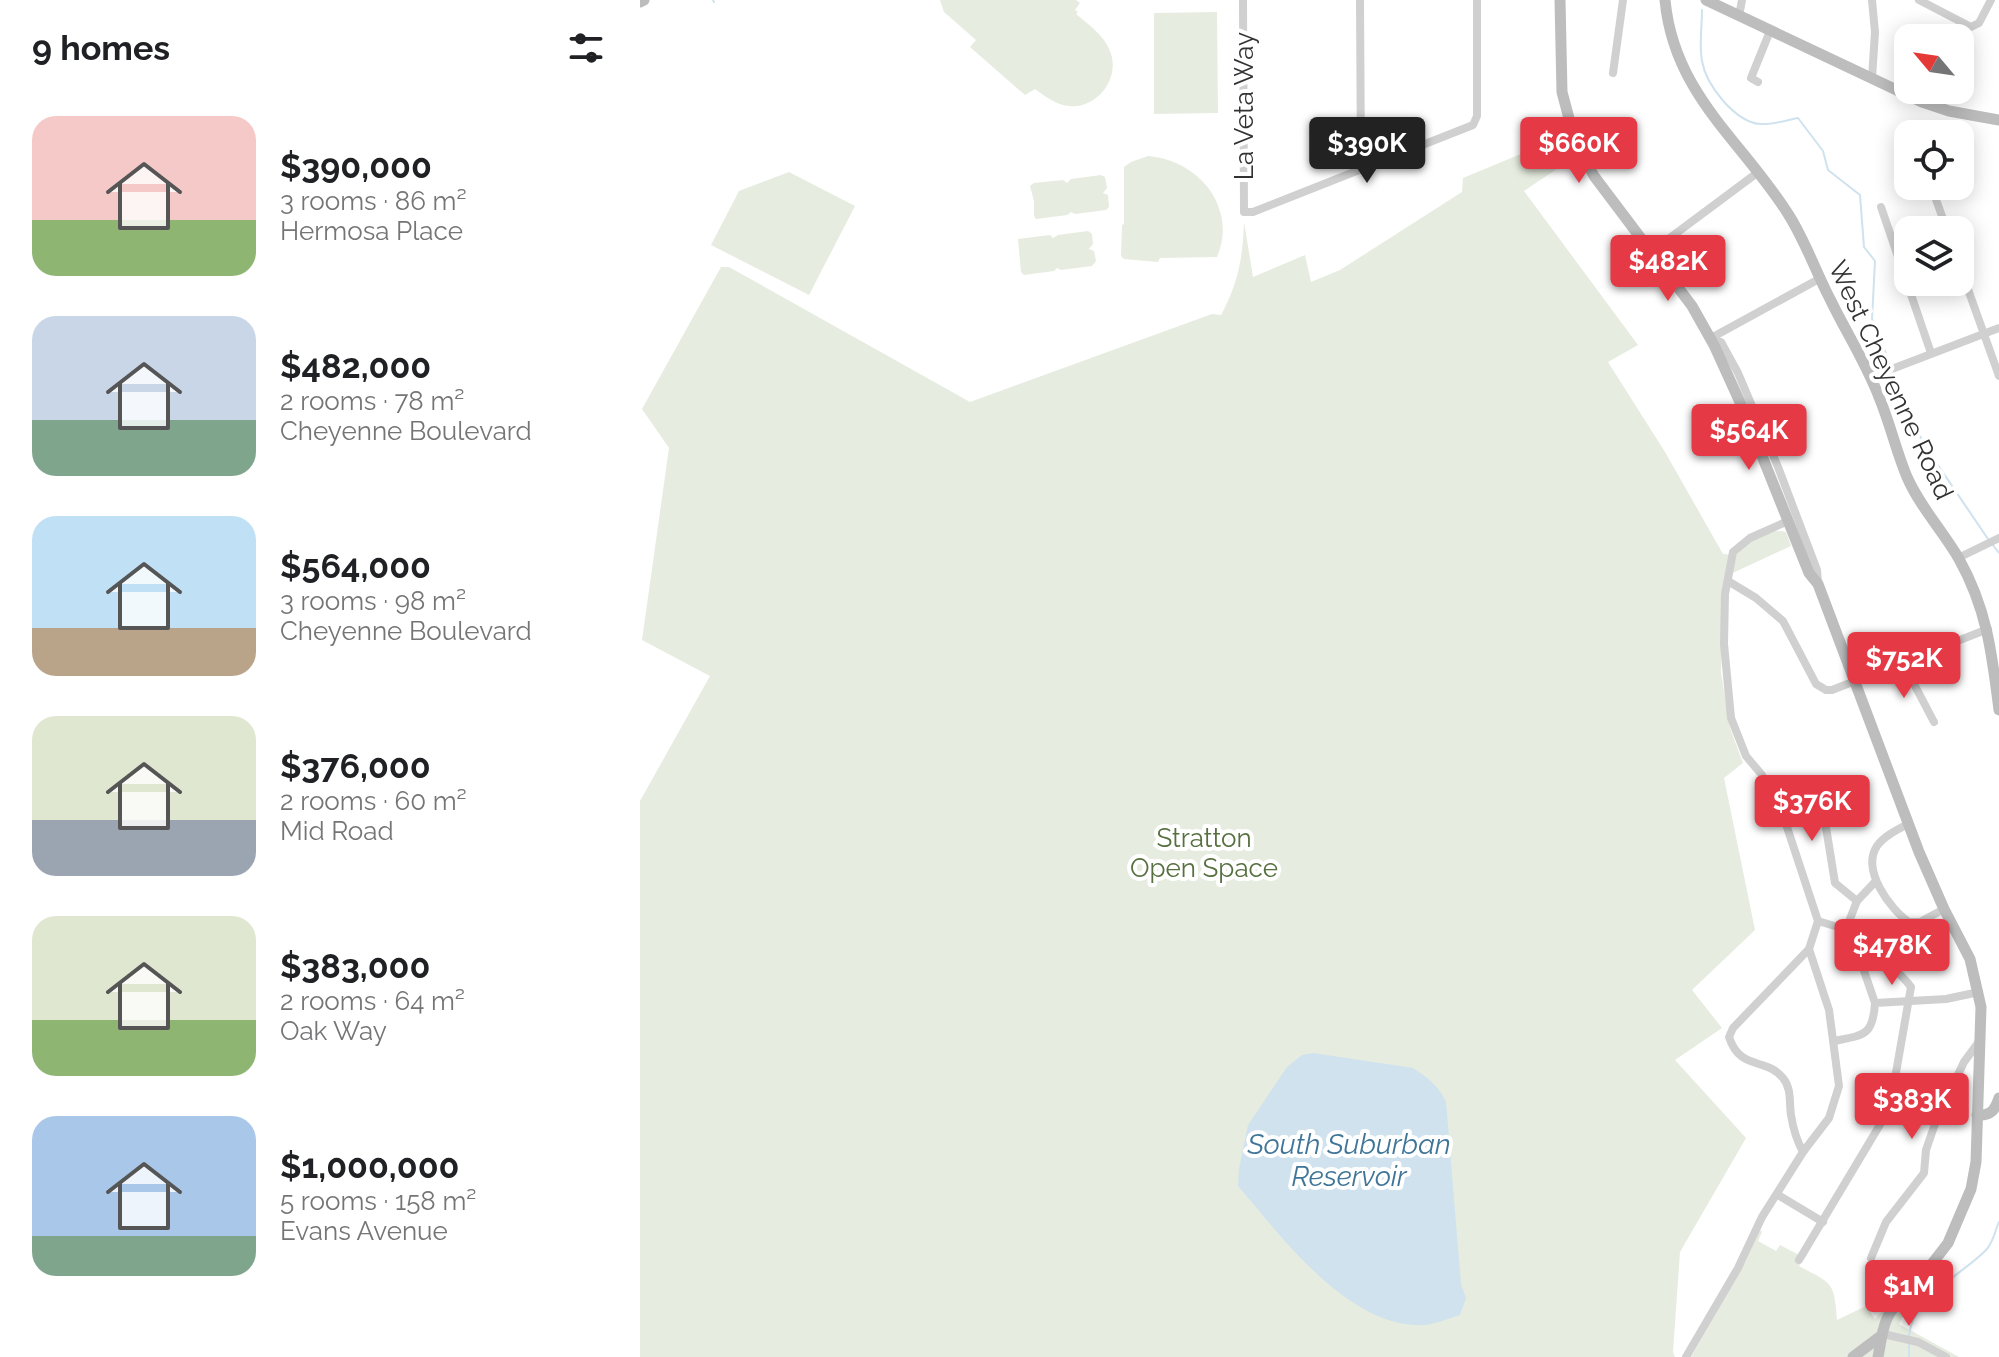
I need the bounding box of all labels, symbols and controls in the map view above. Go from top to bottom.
north arrow [1894,24,1974,104]
map controls [1894,24,1974,296]
icon: filters [564,26,608,70]
text: 9 homes [32,28,170,68]
street label: La Veta Way [1229,32,1259,180]
pin: $390K [1311,117,1423,185]
pin: $660K [1523,117,1635,185]
button: locate [1894,120,1974,200]
text: $390K [1327,128,1407,158]
text: $660K [1538,128,1620,158]
text: $390,000 [280,146,432,186]
icon: home [96,148,192,244]
text: 3 rooms · 86 m² [280,186,467,216]
text: Hermosa Place [280,216,463,246]
button: layers [1894,216,1974,296]
pin: $482K [1612,235,1724,303]
text: $482K [1628,246,1708,276]
street label: West Cheyenne Road [1822,256,1960,504]
text: $482,000 [280,346,431,386]
icon: home [96,348,192,444]
text: 2 rooms · 78 m² [280,386,464,416]
pin: $564K [1693,404,1805,472]
text: $564K [1710,415,1788,445]
text: Cheyenne Boulevard [280,416,532,446]
text: $564,000 [280,546,431,586]
icon: home [96,548,192,644]
text: 3 rooms · 98 m² [280,586,466,616]
text: Cheyenne Boulevard [280,616,532,646]
pin: $752K [1848,632,1960,700]
text: $752K [1865,643,1943,673]
text: $376,000 [280,746,431,786]
icon: home [96,748,192,844]
pin: $376K [1756,775,1868,843]
text: 2 rooms · 60 m² [280,786,467,816]
text: $376K [1773,786,1851,816]
text: Mid Road [280,816,394,846]
park label: Stratton Open Space [1130,823,1278,883]
pin: $478K [1836,919,1948,987]
text: $478K [1852,930,1932,960]
text: $383,000 [280,946,430,986]
icon: home [96,948,192,1044]
text: 2 rooms · 64 m² [280,986,465,1016]
text: Oak Way [280,1016,387,1046]
pin: $383K [1856,1073,1968,1141]
text: $383K [1873,1084,1951,1114]
water label: South Suburban Reservoir [1246,1128,1451,1193]
text: $1,000,000 [280,1146,459,1186]
icon: home [96,1148,192,1244]
text: 5 rooms · 158 m² [280,1186,476,1216]
text: Evans Avenue [280,1216,448,1246]
pin: $1M [1870,1260,1948,1328]
text: $1M [1883,1271,1935,1301]

